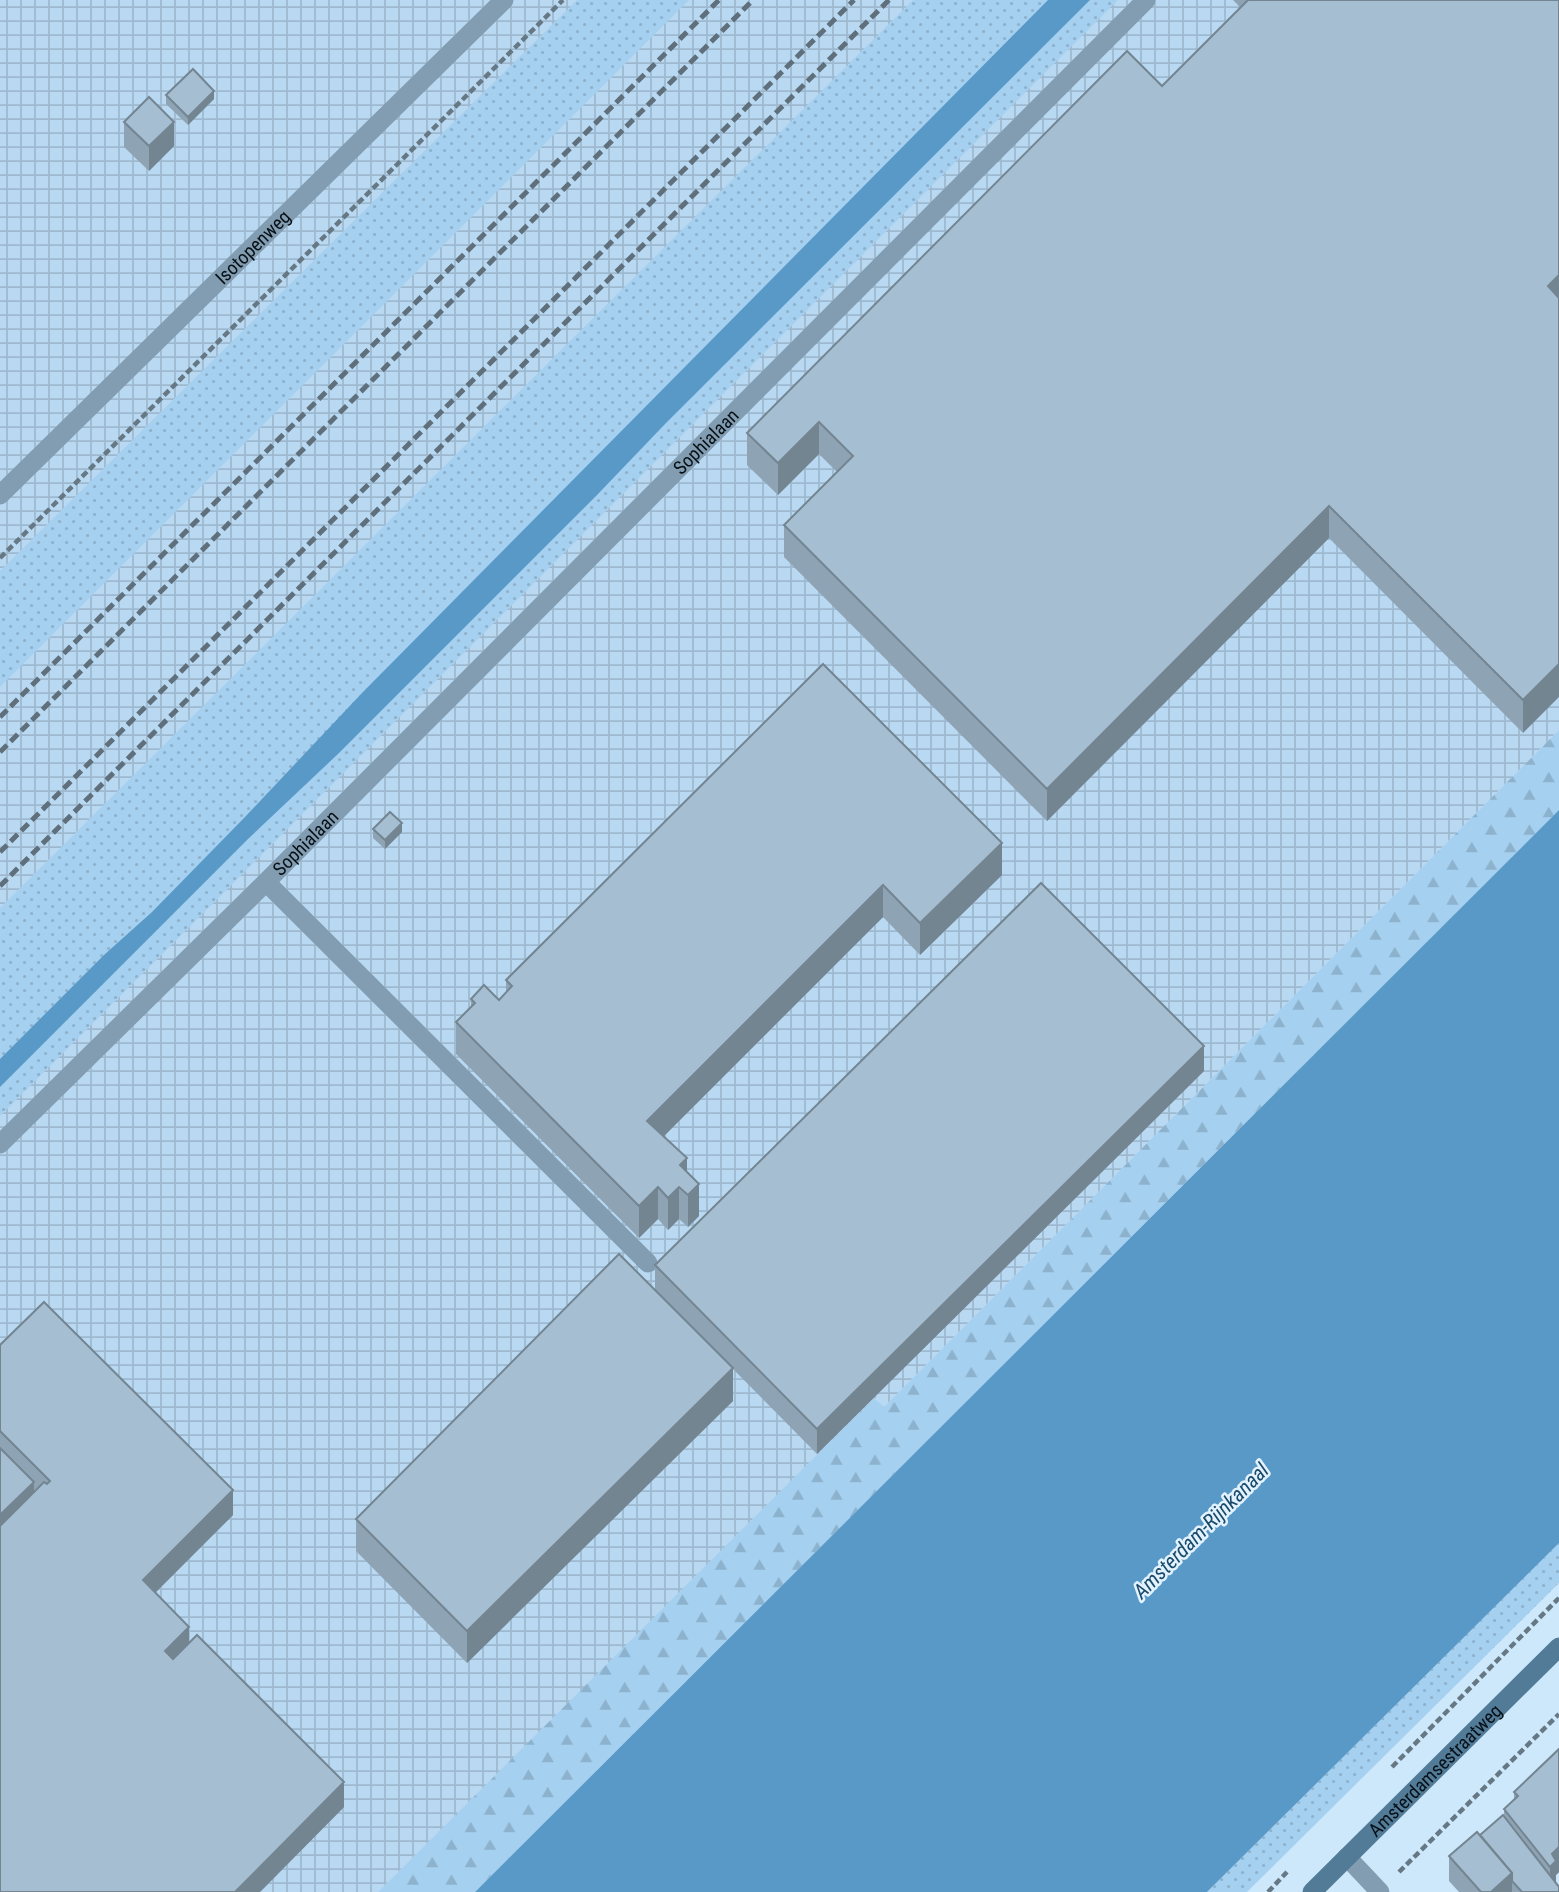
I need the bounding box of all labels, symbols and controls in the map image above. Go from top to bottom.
street label: Isotopenweg [210,205,295,289]
street label: Sophialaan [668,404,743,479]
street label: Sophialaan [268,805,343,880]
water label: Amsterdam-Rijnkanaal [1128,1458,1274,1604]
street label: Amsterdamsestraatweg [1363,1699,1506,1841]

